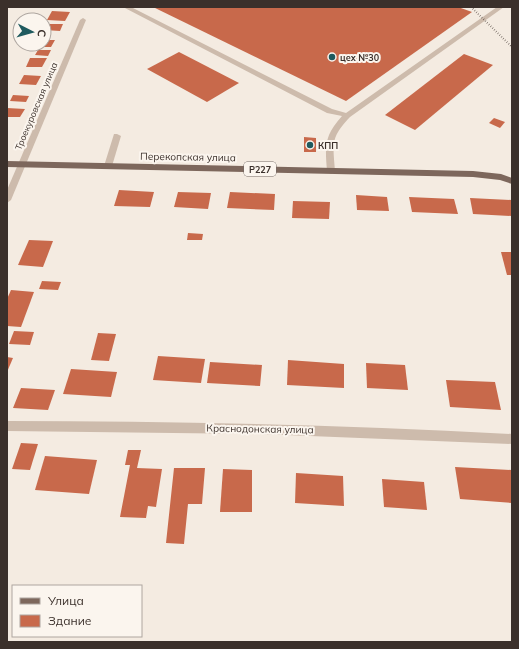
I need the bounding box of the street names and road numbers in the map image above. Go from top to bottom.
street label: Троекуровская улица [13,60,60,152]
street label: Перекопская улица [140,150,236,164]
road number: Р227 [244,162,276,176]
street label: Краснодонская улица [206,422,314,436]

